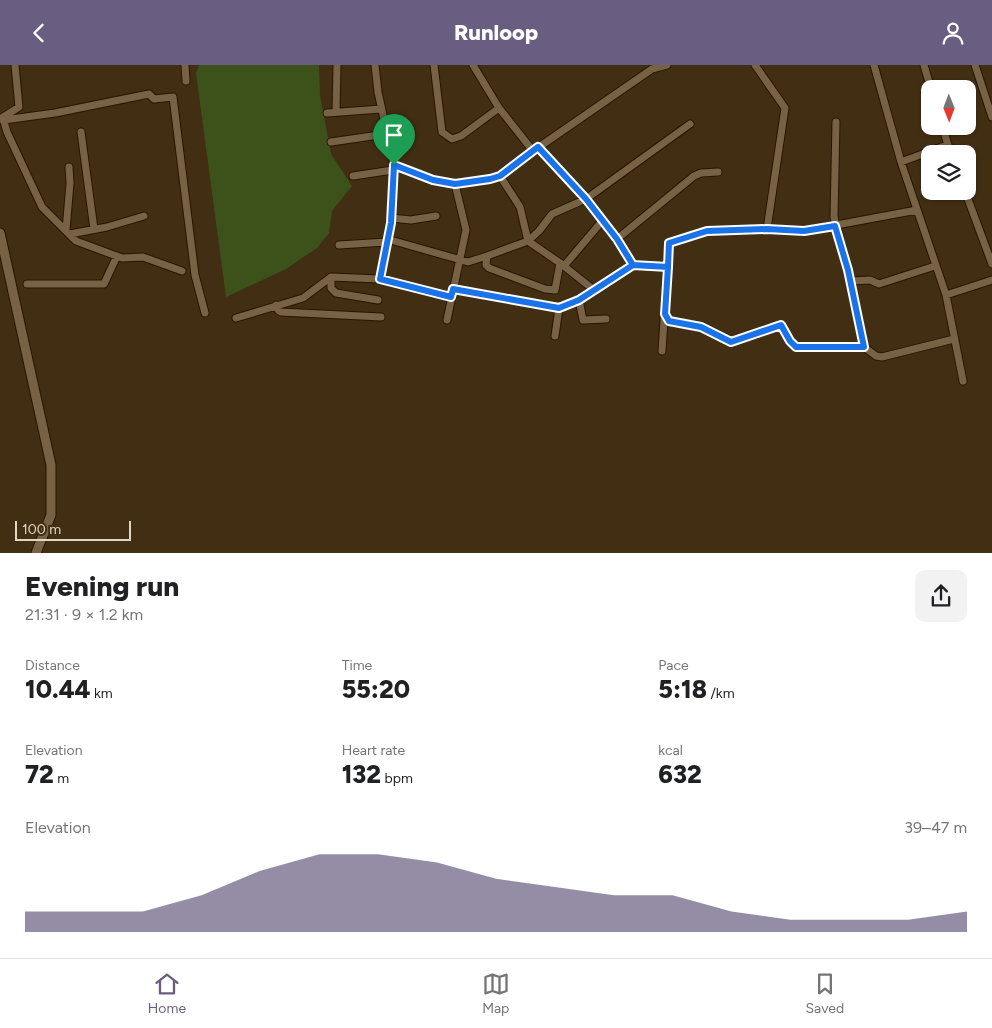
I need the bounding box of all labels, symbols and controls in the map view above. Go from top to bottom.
icon: back [25,19,53,47]
text: Runloop [454,19,538,46]
icon: person [939,19,967,47]
north arrow [921,80,976,135]
map controls [921,80,976,200]
pin [373,114,415,165]
icon: arrive [380,121,408,149]
button: layers [921,145,976,200]
scale bar [15,518,131,541]
text: 100 m [22,521,61,538]
text: Evening run [25,569,179,603]
button: share [915,570,967,622]
text: 21:31 · 9 × 1.2 km [25,605,143,624]
text: Distance [25,657,80,674]
text: Time [342,657,372,674]
text: Pace [658,657,689,674]
text: 10.44 [25,674,91,704]
text: 55:20 [342,674,410,704]
text: 5:18 [658,674,707,704]
text: km [91,685,113,702]
text: /km [707,685,735,702]
text: Elevation [25,742,83,759]
text: Heart rate [342,742,405,759]
text: kcal [658,742,683,759]
text: 72 [25,759,54,789]
text: 132 [342,759,381,789]
text: 632 [658,759,702,789]
text: m [54,770,69,787]
text: bpm [381,770,413,787]
text: Elevation [25,818,91,837]
text: 39–47 m [904,818,967,837]
tab: Home [148,970,186,1017]
tab: Map [482,970,510,1017]
tab: Saved [806,970,844,1017]

